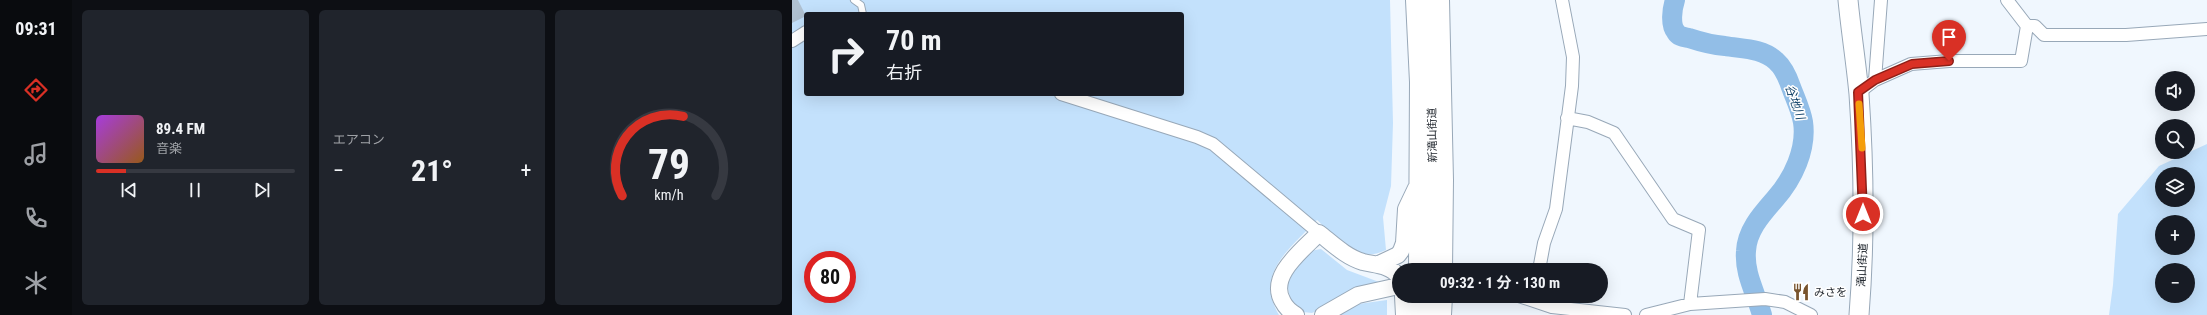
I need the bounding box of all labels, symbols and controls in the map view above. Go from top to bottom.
text: 09:31 [15,18,57,39]
pin [1932,20,1966,61]
text: 70 m [886,24,942,57]
icon: arrive [1938,26,1960,48]
icon: right [820,28,872,80]
text: 右折 [886,62,922,83]
map controls [2155,71,2195,303]
button: sound [2155,71,2195,111]
icon: directions [22,76,50,104]
water label: 谷地川 [1783,83,1808,123]
street label: 新滝山街道 [1426,107,1439,163]
button: search [2155,119,2195,159]
text: 89.4 FM [156,120,205,138]
text: エアコン [333,132,385,147]
text: 79 [648,139,690,188]
icon: music [22,140,50,168]
text: 音楽 [156,141,182,156]
text: 21° [411,153,453,188]
text: − [333,158,344,183]
text: + [520,158,531,183]
button: layers [2155,167,2195,207]
icon: previous [118,179,140,201]
icon: pause [184,179,206,201]
icon: next [251,179,273,201]
text: km/h [654,186,683,202]
position arrow [1842,193,1884,235]
icon: phone [22,204,50,232]
button: + [2155,215,2195,255]
street label: 滝山街道 [1855,243,1870,287]
speed limit sign: 80 [804,251,856,303]
button: − [2155,263,2195,303]
icon: climate [22,269,50,297]
text: 09:32 · 1 分 · 130 m [1440,274,1560,292]
restaurant icon: みさを [1791,282,1811,302]
place label: みさを [1814,286,1847,299]

